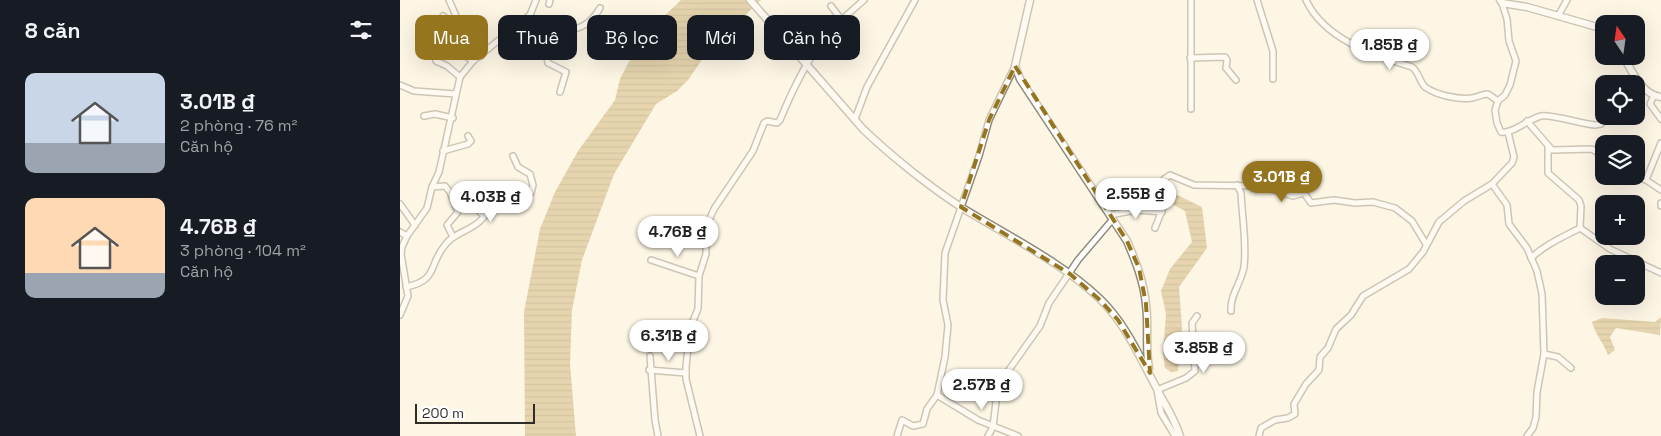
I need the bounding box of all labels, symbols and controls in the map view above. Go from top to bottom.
chip: Mua [415,15,488,60]
chip: Thuê [498,15,577,60]
chip: Bộ lọc [587,15,677,60]
chip: Mới [687,15,754,60]
chip: Căn hộ [764,15,860,60]
north arrow [1595,15,1645,65]
map controls [1595,15,1645,305]
icon: filters [347,16,375,44]
text: 8 căn [25,17,80,44]
pin: 1.85B ₫ [1344,28,1436,71]
text: 1.85B ₫ [1361,34,1419,55]
button: locate [1595,75,1645,125]
text: 3.01B ₫ [180,88,256,115]
icon: home [65,93,125,153]
text: 2 phòng · 76 m² [180,115,297,136]
button: layers [1595,135,1645,185]
text: Căn hộ [180,136,233,157]
pin: 3.01B ₫ [1236,160,1328,203]
text: 3.01B ₫ [1253,166,1311,187]
pin: 2.55B ₫ [1090,178,1182,220]
pin: 4.03B ₫ [445,180,537,223]
text: 2.55B ₫ [1106,183,1166,204]
text: 4.03B ₫ [461,186,521,207]
button: + [1595,195,1645,245]
text: 4.76B ₫ [180,213,258,240]
pin: 4.76B ₫ [632,216,724,258]
icon: home [65,218,125,278]
text: 4.76B ₫ [648,221,708,242]
text: 3 phòng · 104 m² [180,240,306,261]
button: − [1595,255,1645,305]
text: Căn hộ [180,261,233,282]
pin: 6.31B ₫ [623,320,715,362]
text: 6.31B ₫ [640,325,698,346]
pin: 3.85B ₫ [1158,332,1250,374]
text: 3.85B ₫ [1174,337,1234,358]
pin: 2.57B ₫ [936,368,1028,411]
text: 2.57B ₫ [953,374,1011,395]
scale bar [415,401,535,424]
text: 200 m [422,404,464,422]

